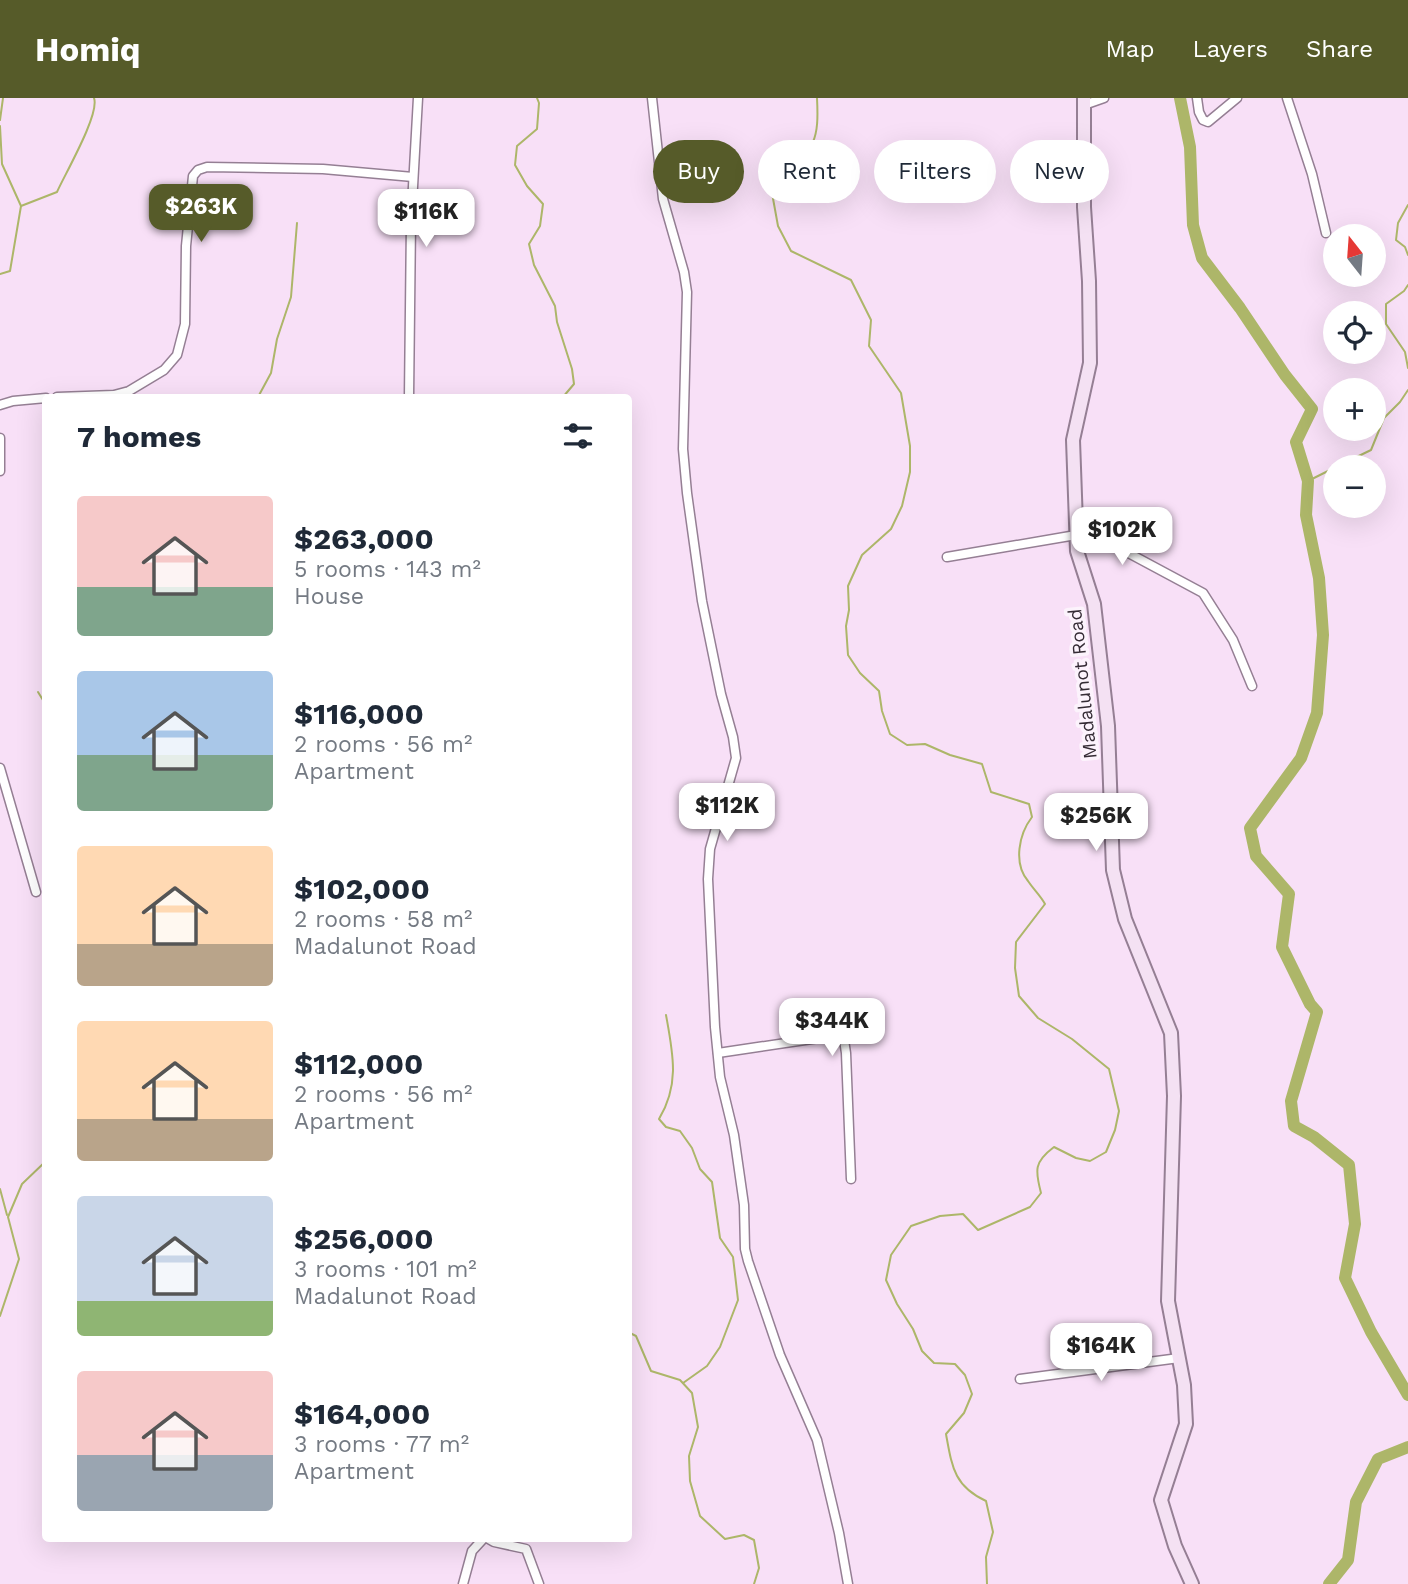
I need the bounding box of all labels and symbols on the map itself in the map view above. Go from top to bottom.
pin: $263K [152,184,250,244]
pin: $116K [377,190,475,249]
north arrow [1323,224,1386,287]
pin: $102K [1073,508,1171,567]
street label: Madalunot Road [1063,608,1102,760]
pin: $112K [678,784,776,843]
pin: $256K [1047,794,1145,853]
pin: $344K [783,998,881,1058]
pin: $164K [1052,1324,1150,1383]

